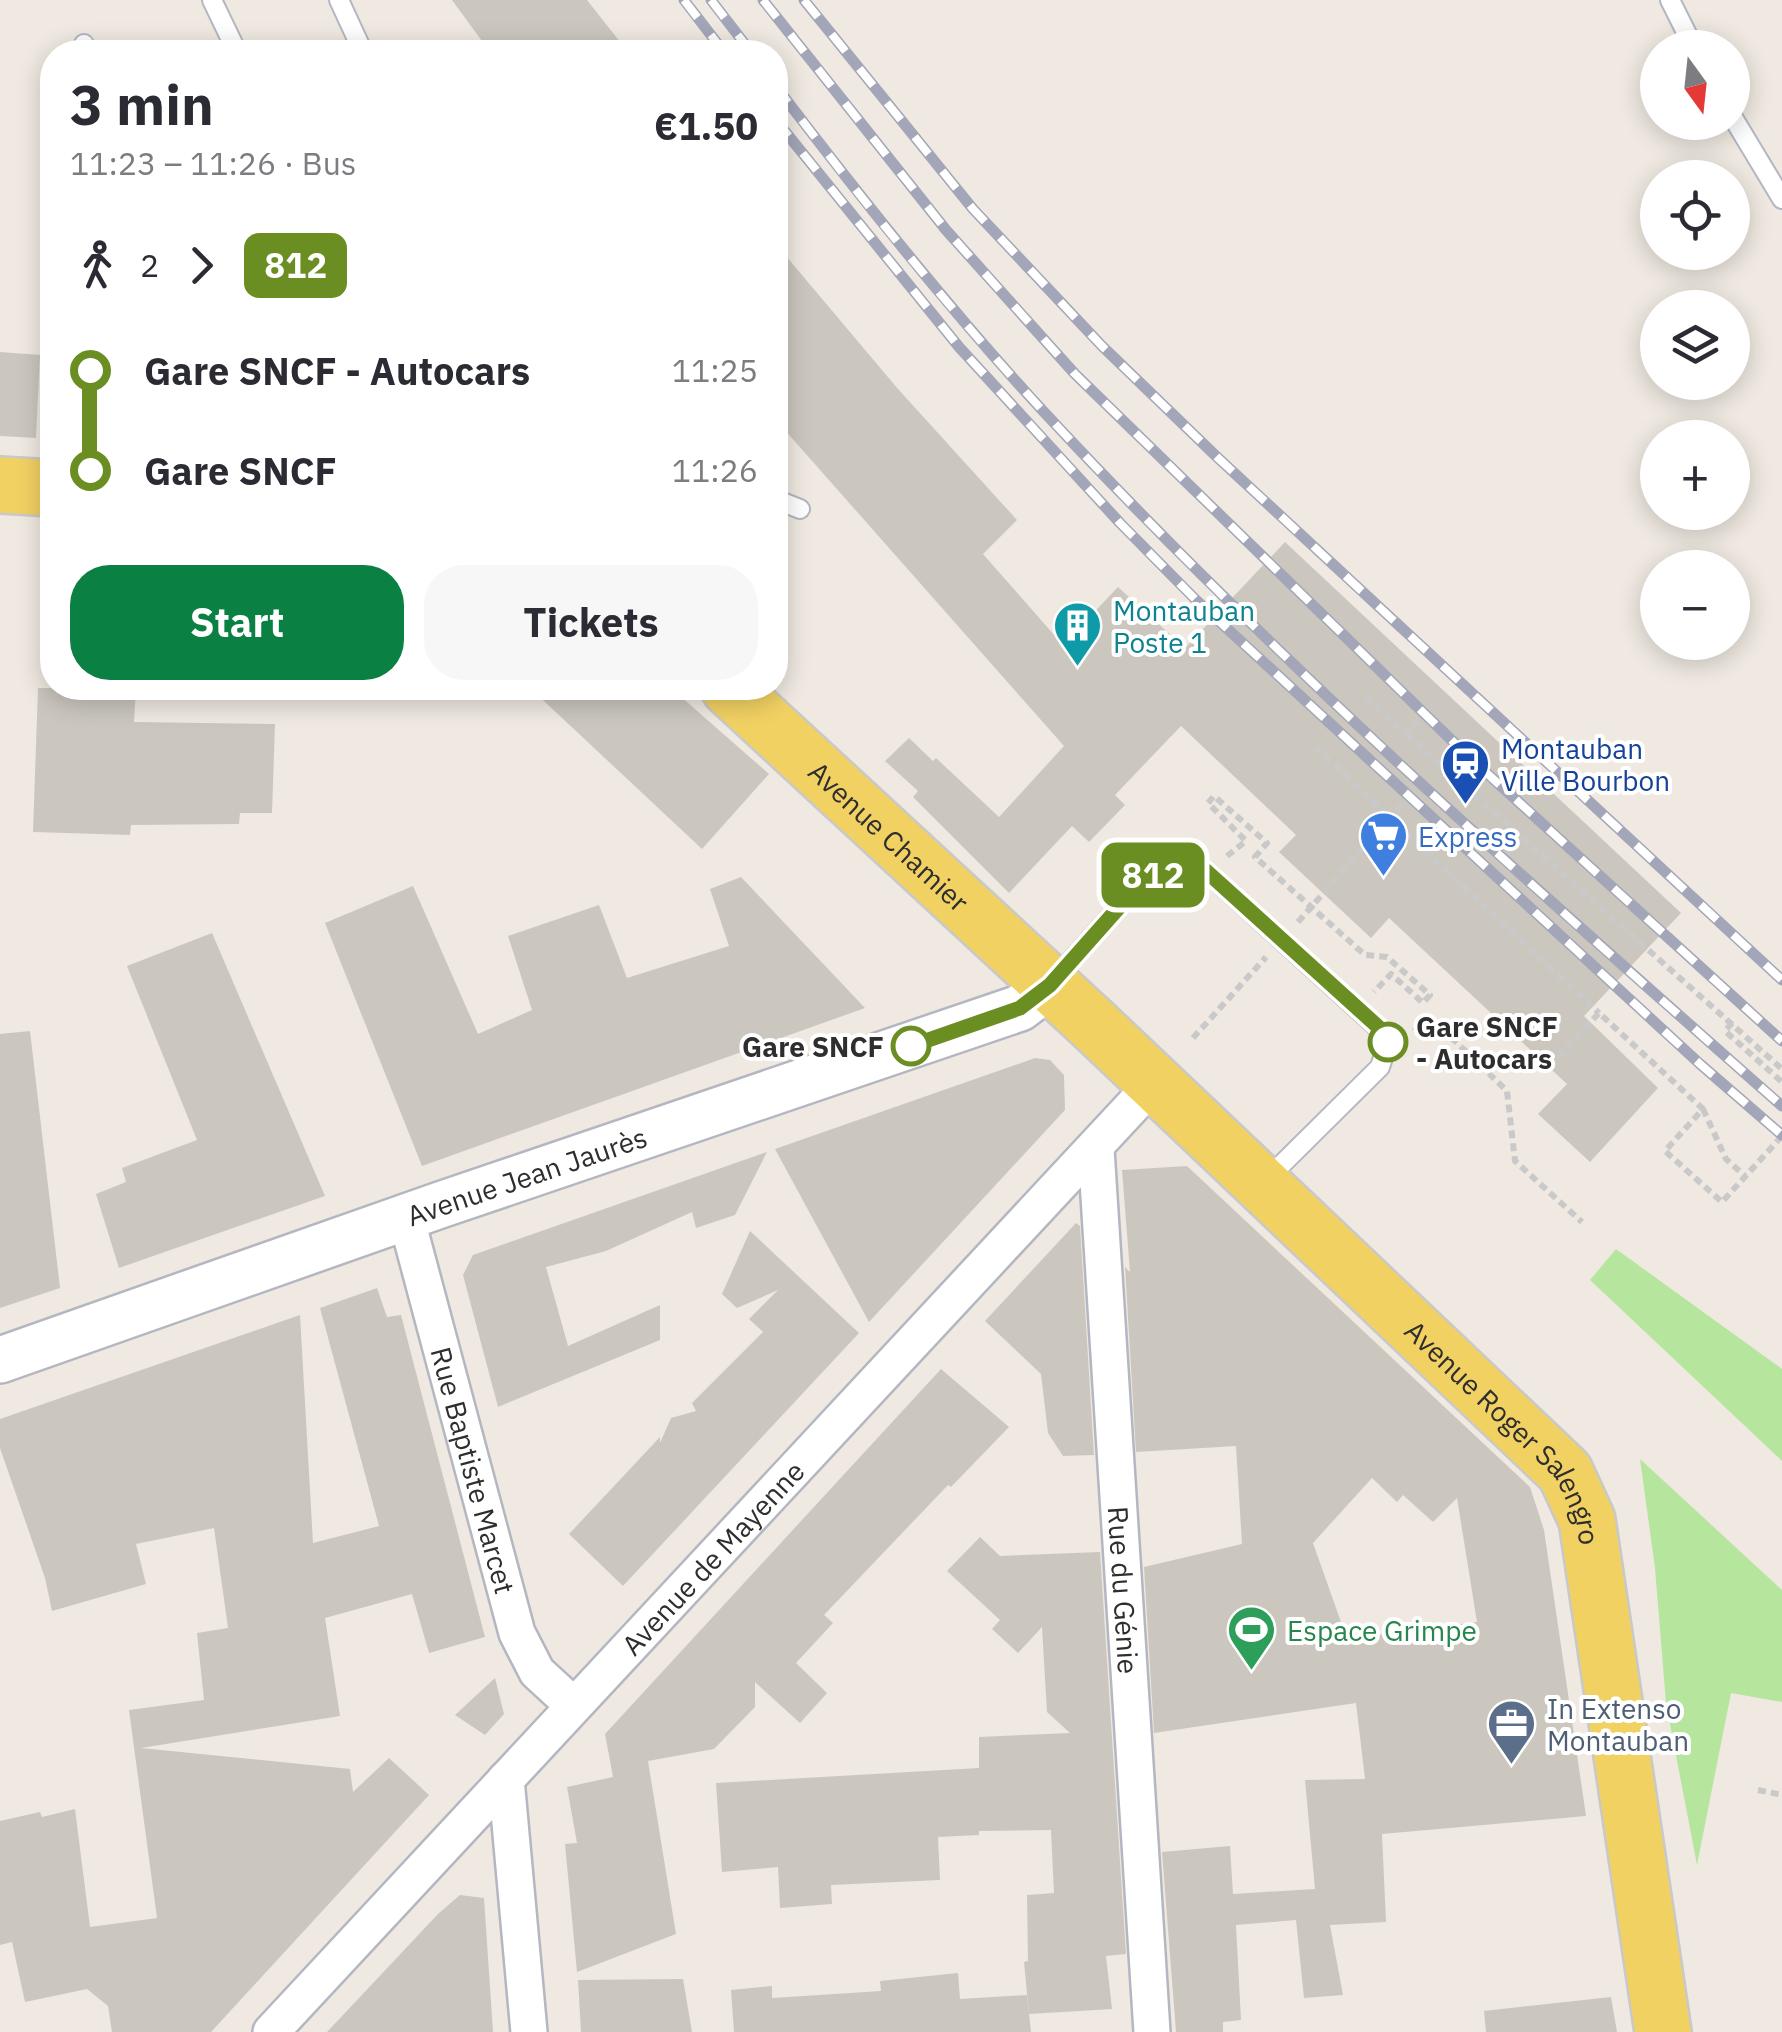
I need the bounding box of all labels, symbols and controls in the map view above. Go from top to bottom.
north arrow [1640,30,1750,140]
map controls [1640,30,1750,660]
text: 3 min [70,69,214,140]
text: €1.50 [654,101,758,150]
text: 11:23 – 11:26 · Bus [70,142,356,184]
button: locate [1640,160,1750,270]
icon: walk [70,238,125,293]
icon: forward [174,238,229,293]
text: 812 [264,242,327,288]
text: 2 [140,244,159,286]
button: layers [1640,290,1750,400]
text: Gare SNCF - Autocars [144,346,530,395]
text: 11:25 [672,349,758,391]
button: + [1640,420,1750,530]
text: Gare SNCF [144,446,337,495]
text: 11:26 [672,449,758,491]
button: − [1640,550,1750,660]
button: Start [70,565,404,680]
button: Tickets [424,565,758,680]
place label: Montauban Poste 1 [1113,592,1255,661]
building icon: Montauban Poste 1 [1052,600,1104,668]
place label: Montauban Ville Bourbon [1501,730,1670,799]
station icon: Montauban Ville Bourbon [1440,738,1492,806]
street label: Avenue Chamier [801,753,977,919]
supermarket icon: Express [1357,810,1409,878]
place label: Express [1418,818,1517,855]
line badge: 812 [1096,842,1210,908]
text: 812 [1121,852,1185,898]
place label: Gare SNCF - Autocars [1416,1008,1558,1077]
marker: Gare SNCF - Autocars [1369,1023,1407,1061]
marker: Gare SNCF [892,1027,930,1065]
place label: Gare SNCF [742,1028,884,1065]
street label: Avenue Jean Jaurès [402,1118,652,1234]
street label: Avenue Roger Salengro [1397,1312,1609,1547]
street label: Rue Baptiste Marcet [423,1343,524,1598]
street label: Avenue de Mayenne [613,1453,812,1663]
street label: Rue du Génie [1100,1505,1148,1675]
sports icon: Espace Grimpe [1226,1604,1278,1672]
place label: Espace Grimpe [1287,1612,1477,1649]
place label: In Extenso Montauban [1547,1690,1689,1759]
office icon: In Extenso Montauban [1486,1698,1538,1766]

